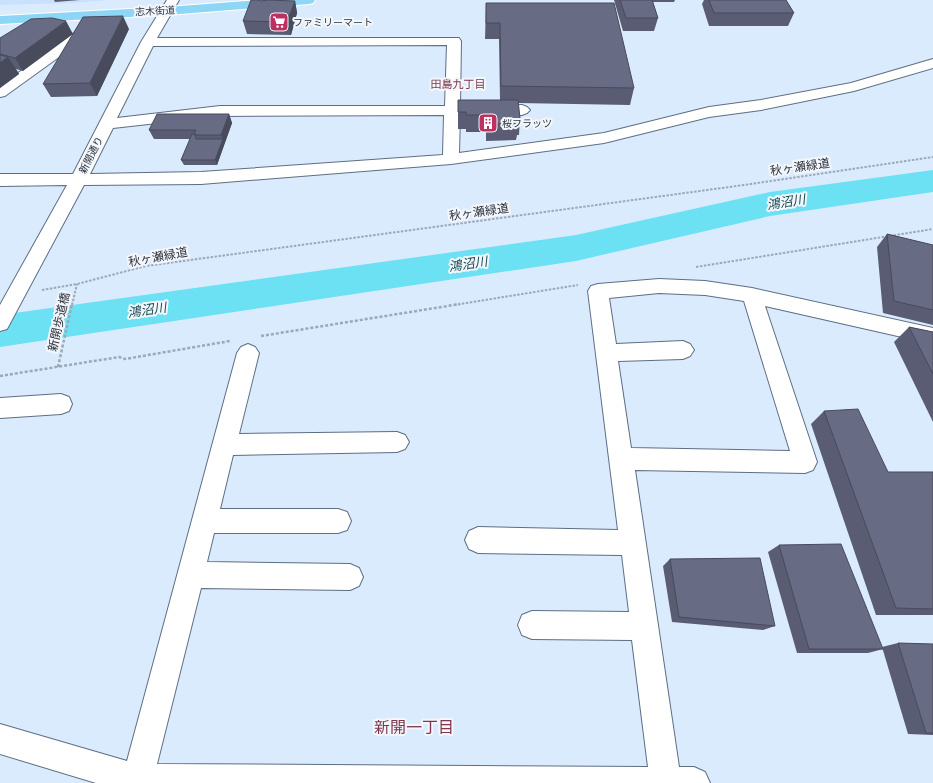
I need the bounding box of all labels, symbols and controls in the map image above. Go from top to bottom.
street label: 志木街道 [135,4,175,18]
supermarket icon: ファミリーマート [268,11,290,33]
place label: ファミリーマート [293,17,373,28]
district label: 田島九丁目 [431,78,486,91]
building icon: 桜フラッツ [477,112,499,134]
place label: 桜フラッツ [502,118,552,129]
street label: 新開通り [77,135,105,175]
street label: 秋ヶ瀬緑道 [769,156,831,178]
water label: 鴻沼川 [766,191,808,212]
street label: 秋ヶ瀬緑道 [448,201,510,223]
street label: 秋ヶ瀬緑道 [127,245,189,269]
water label: 鴻沼川 [448,254,490,274]
street label: 新開歩道橋 [45,291,73,353]
water label: 鴻沼川 [127,300,169,320]
district label: 新開一丁目 [374,718,454,737]

